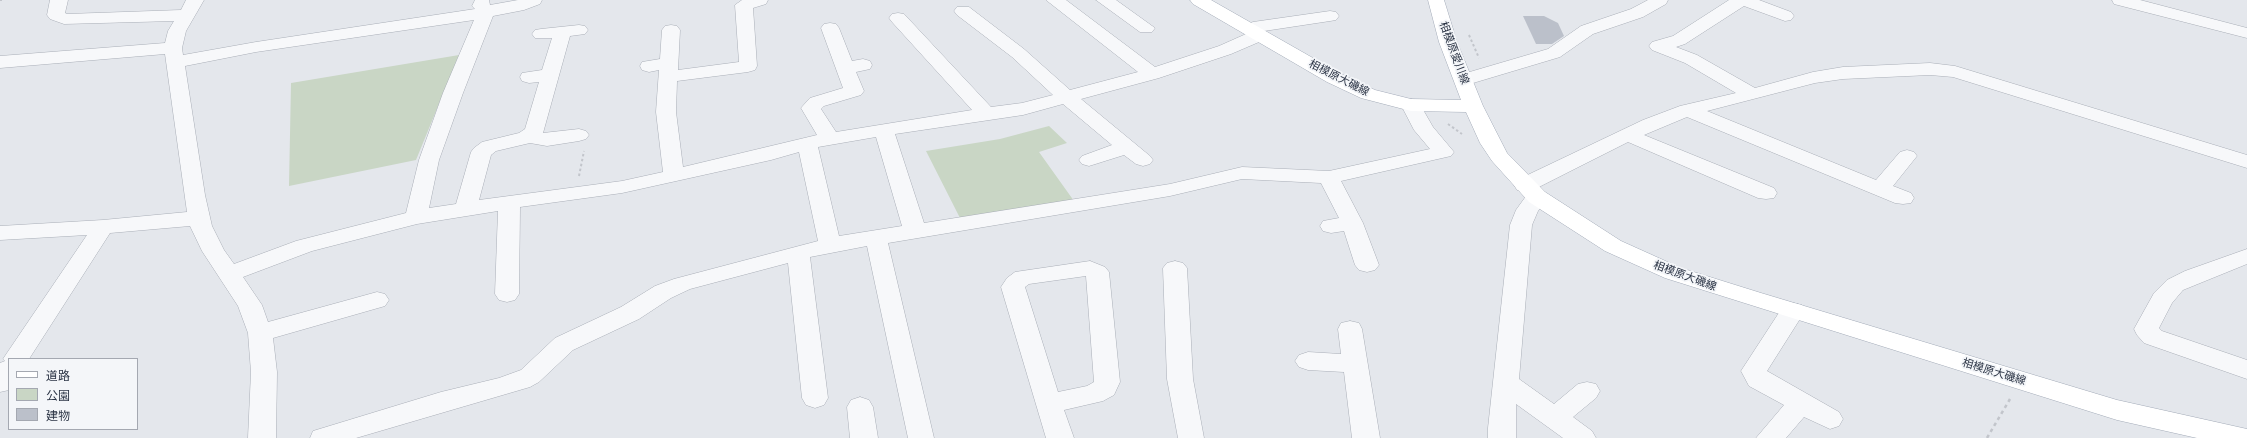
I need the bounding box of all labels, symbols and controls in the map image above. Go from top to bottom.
street label: 相模原愛川線 [1437,20,1471,86]
street label: 相模原大磯線 [1307,57,1371,99]
street label: 相模原大磯線 [1652,259,1718,293]
street label: 相模原大磯線 [1961,356,2027,388]
legend [8,358,138,430]
text: 道路 [46,368,70,383]
text: 公園 [46,388,70,403]
text: 建物 [46,408,70,423]

